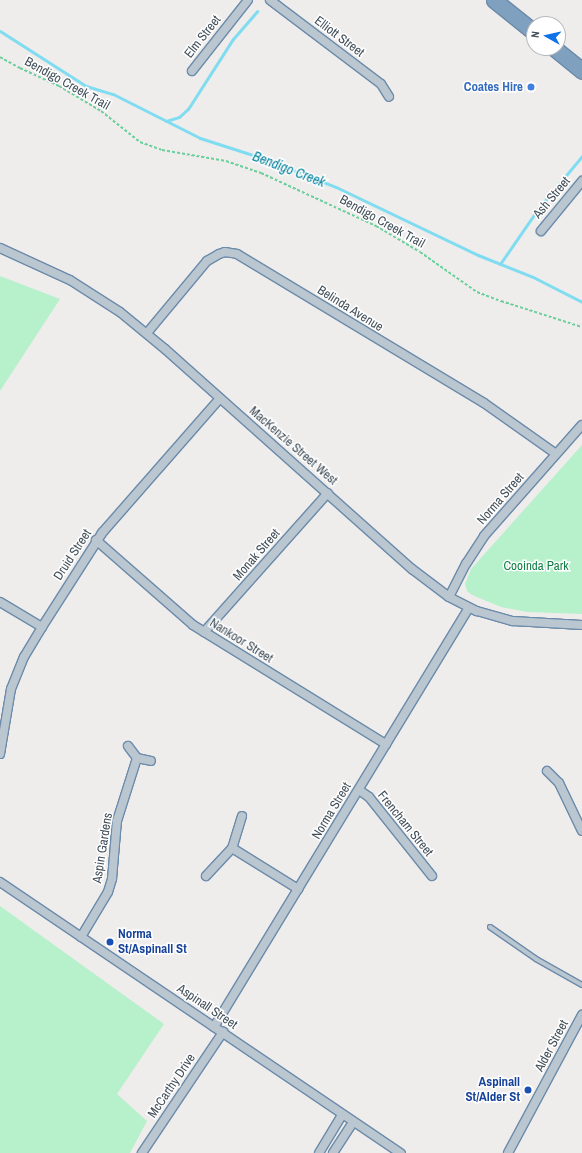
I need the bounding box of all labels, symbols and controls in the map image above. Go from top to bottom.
street label: Elm Street [182,13,224,61]
street label: Elliott Street [311,13,367,61]
north arrow [526,16,566,56]
text: N [528,30,542,39]
street label: Bendigo Creek Trail [22,54,112,114]
place label: Coates Hire [464,79,523,95]
marker: Coates Hire [526,82,536,92]
water label: Bendigo Creek [250,147,328,191]
street label: Ash Street [530,174,574,222]
street label: Bendigo Creek Trail [337,192,427,252]
street label: Belinda Avenue [314,282,386,336]
street label: MacKenzie Street West [246,403,340,489]
street label: Norma Street [474,470,528,528]
street label: Monak Street [230,526,284,584]
street label: Druid Street [51,527,95,583]
park label: Cooinda Park [503,558,569,574]
street label: Nankoor Street [206,615,276,667]
street label: Norma Street [309,780,355,842]
street label: Frencham Street [374,788,436,860]
street label: Aspin Gardens [90,812,116,884]
place label: Norma St/Aspinall St [118,927,187,958]
marker: Norma St/Aspinall St [105,937,115,947]
street label: Aspinall Street [174,981,240,1033]
street label: Alder Street [532,1017,572,1075]
street label: McCarthy Drive [145,1051,199,1121]
place label: Aspinall St/Alder St [466,1075,520,1106]
marker: Aspinall St/Alder St [523,1085,533,1095]

